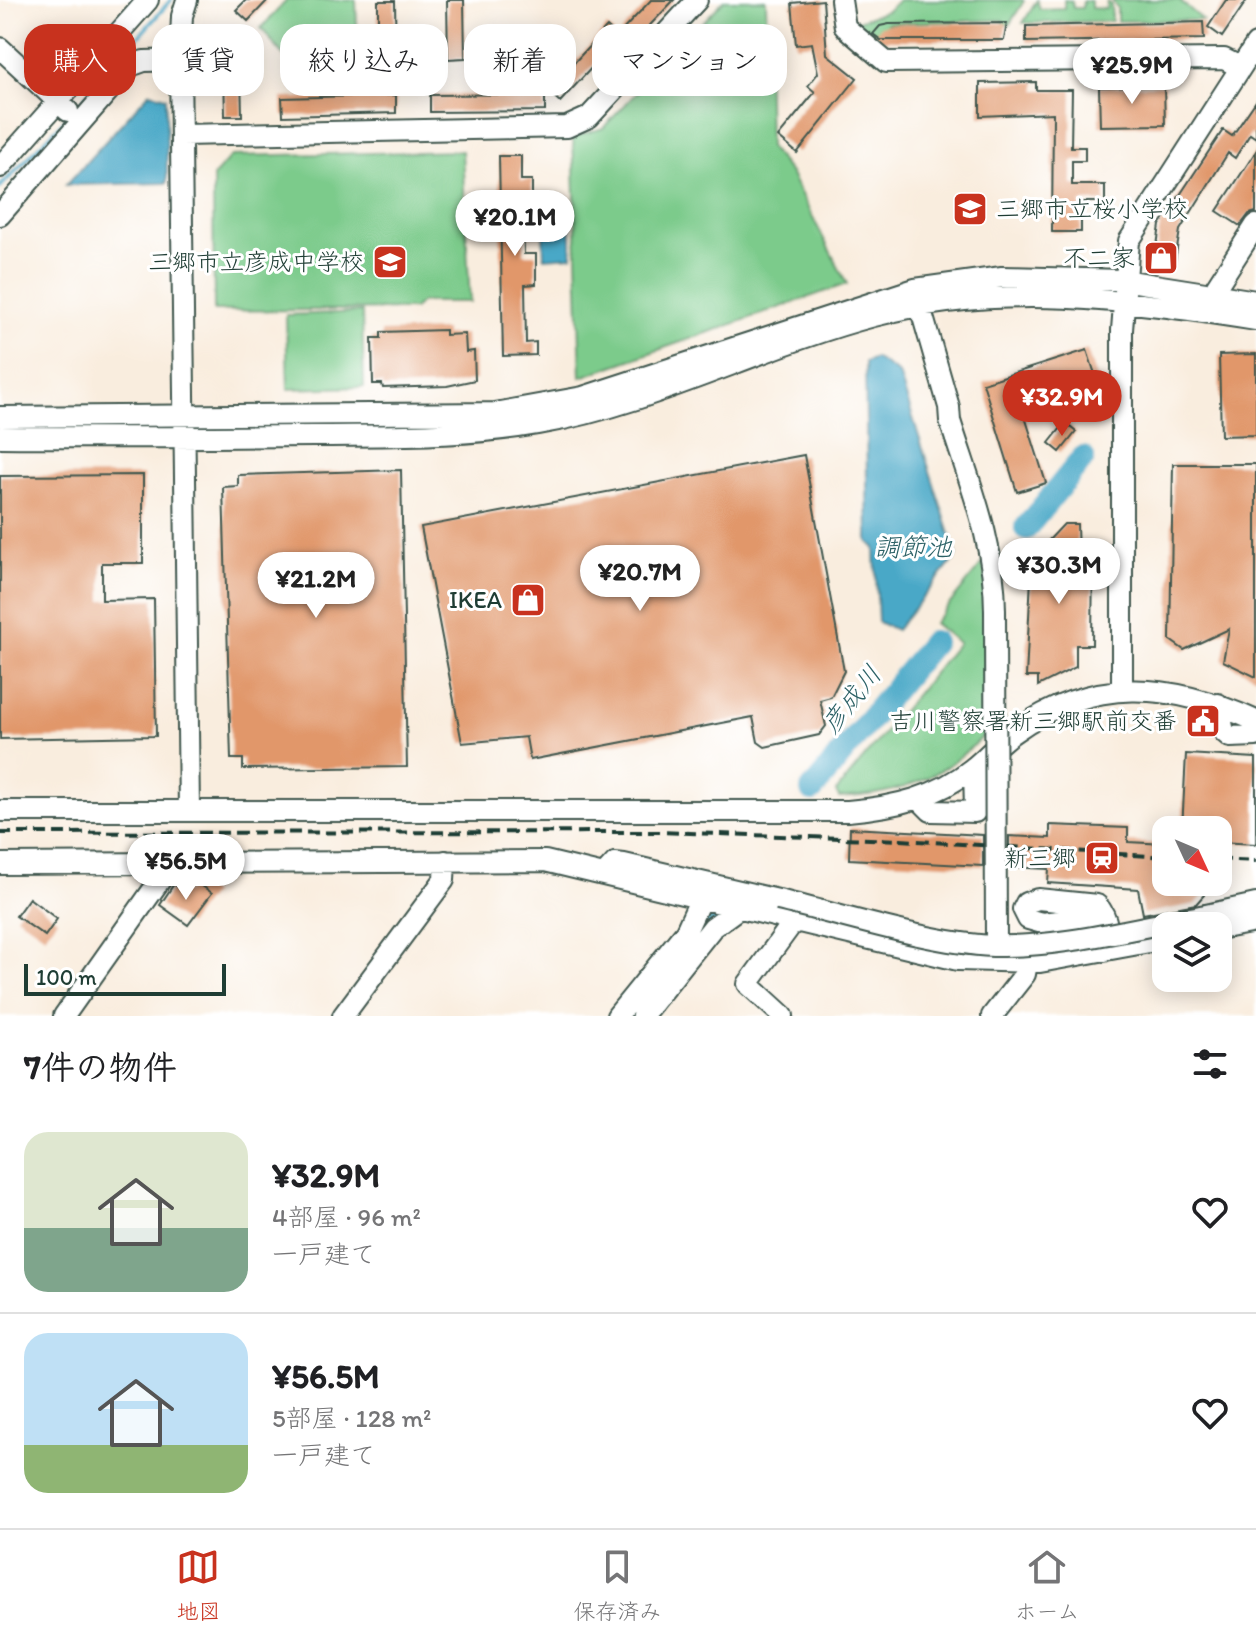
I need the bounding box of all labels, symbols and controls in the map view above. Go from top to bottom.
chip: 購入 [24,24,136,96]
chip: 賃貸 [152,24,264,96]
chip: 絞り込み [280,24,448,96]
chip: 新着 [464,24,576,96]
chip: マンション [592,24,787,96]
pin: ¥25.9M [1067,38,1197,106]
text: ¥25.9M [1091,48,1173,80]
pin: ¥20.1M [450,190,580,258]
school or university icon: 三郷市立桜小学校 [951,190,989,228]
place label: 三郷市立桜小学校 [996,194,1188,223]
text: ¥20.1M [473,200,557,232]
shop icon: 不二家 [1142,239,1180,277]
school or university icon: 三郷市立彦成中学校 [371,243,409,281]
place label: 不二家 [1063,243,1135,272]
place label: 三郷市立彦成中学校 [148,247,364,276]
pin: ¥32.9M [997,370,1127,438]
text: ¥32.9M [1021,380,1103,412]
water label: 調節池 [874,531,953,563]
pin: ¥30.3M [994,538,1124,606]
pin: ¥20.7M [575,545,705,613]
text: ¥30.3M [1016,548,1102,580]
pin: ¥21.2M [251,552,381,620]
text: ¥20.7M [598,555,682,587]
text: ¥21.2M [276,562,356,594]
shop icon: IKEA [509,581,547,619]
place label: IKEA [449,585,502,614]
water label: 彦成川 [814,659,888,739]
public building icon: 吉川警察署新三郷駅前交番 [1184,702,1222,740]
place label: 吉川警察署新三郷駅前交番 [889,706,1177,735]
north arrow [1152,816,1232,896]
map controls [1152,816,1232,992]
pin: ¥56.5M [121,834,251,902]
station icon: 新三郷 [1083,839,1121,877]
place label: 新三郷 [1004,843,1076,872]
text: ¥56.5M [145,844,227,876]
button: layers [1152,912,1232,992]
scale bar [24,960,226,996]
text: 100 m [36,964,97,991]
icon: filters [1188,1042,1232,1086]
text: 7件の物件 [24,1047,177,1088]
text: ¥32.9M [272,1155,380,1196]
icon: home [88,1164,184,1260]
icon: heart [1188,1190,1232,1234]
text: 4部屋 · 96 m² [272,1201,421,1233]
text: 一戸建て [272,1238,376,1270]
text: ¥56.5M [272,1356,380,1397]
icon: home [88,1365,184,1461]
icon: heart [1188,1391,1232,1435]
text: 5部屋 · 128 m² [272,1402,431,1434]
text: 一戸建て [272,1439,376,1471]
tab: 地図 [176,1545,220,1625]
tab: 保存済み [573,1545,661,1625]
tab: ホーム [1014,1545,1080,1625]

